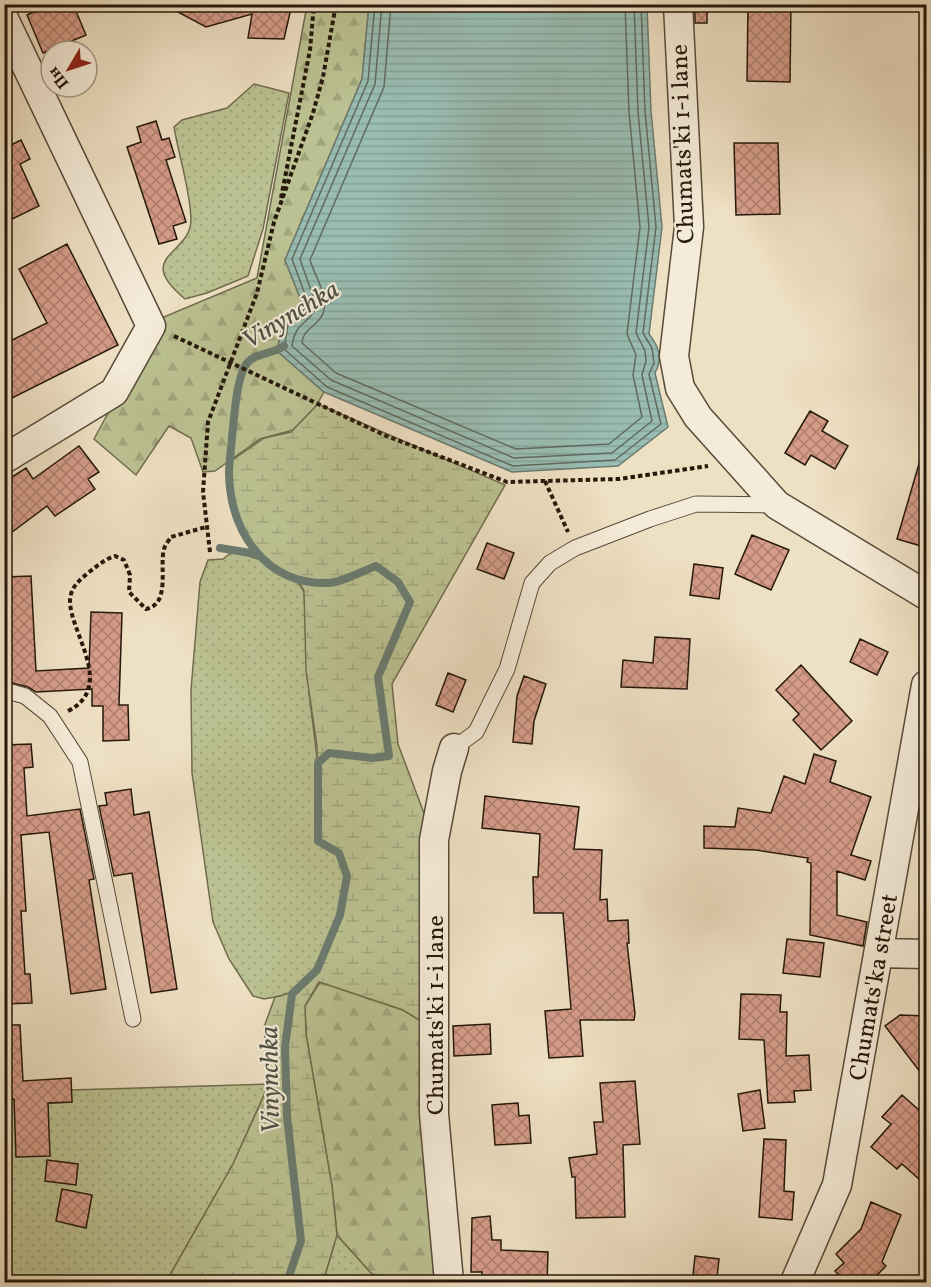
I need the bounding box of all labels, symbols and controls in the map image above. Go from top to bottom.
north arrow [39,39,99,99]
street label: Chumats'ki 1-i lane [664,43,704,244]
text: Пн [43,61,75,93]
water label: Vinynchka [236,273,346,359]
street label: Chumats'ka street [842,891,908,1083]
street label: Chumats'ki 1-i lane [420,915,454,1115]
water label: Vinynchka [252,1026,290,1134]

